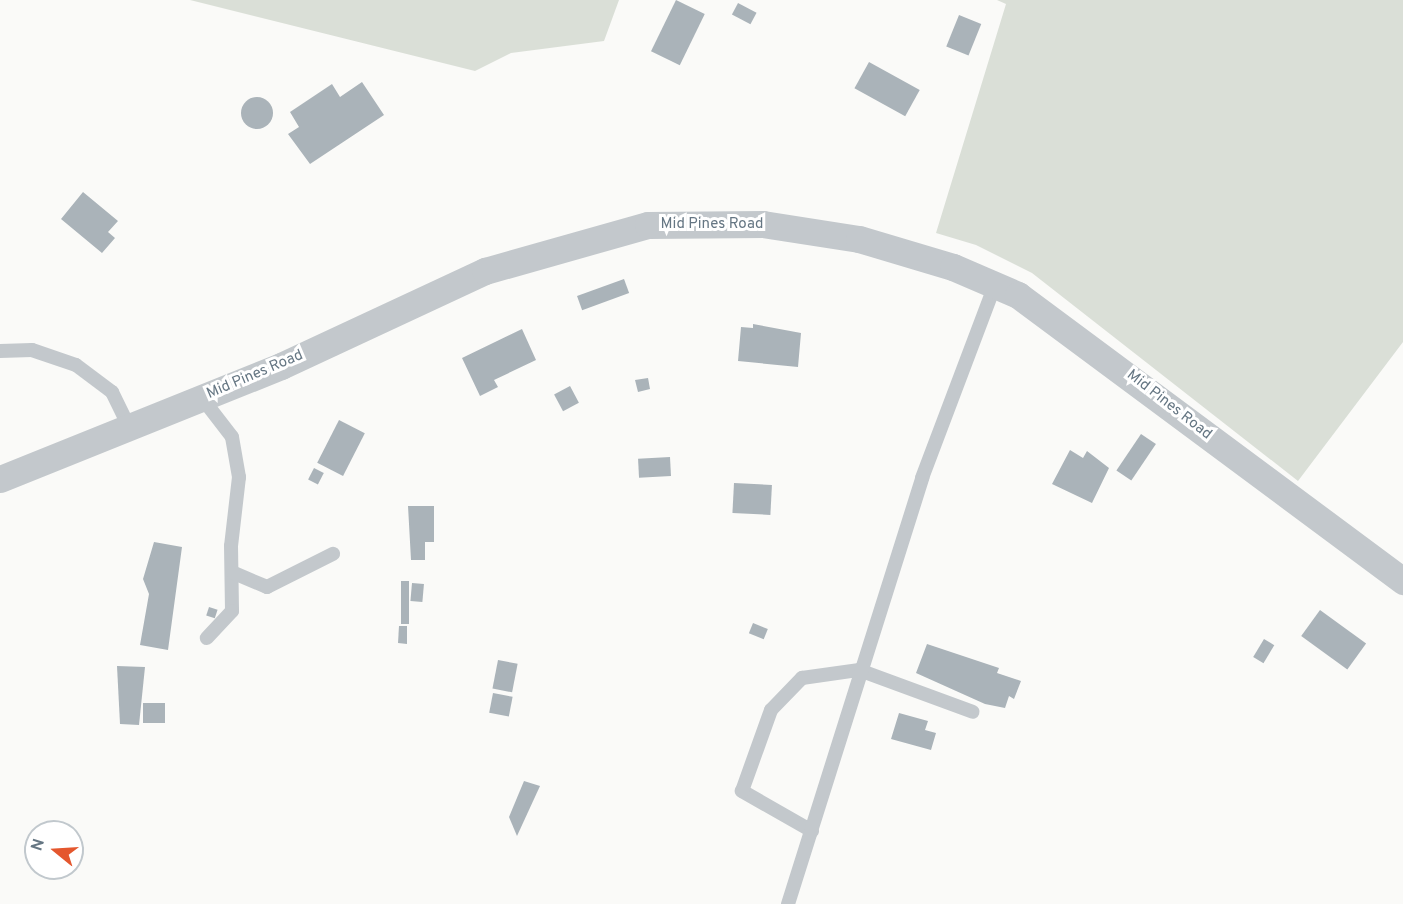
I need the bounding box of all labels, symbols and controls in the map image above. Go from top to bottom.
street label: Mid Pines Road [661,216,763,234]
street label: Mid Pines Road [204,347,306,403]
street label: Mid Pines Road [1123,366,1215,444]
north arrow [24,820,84,880]
text: N [27,836,50,854]

